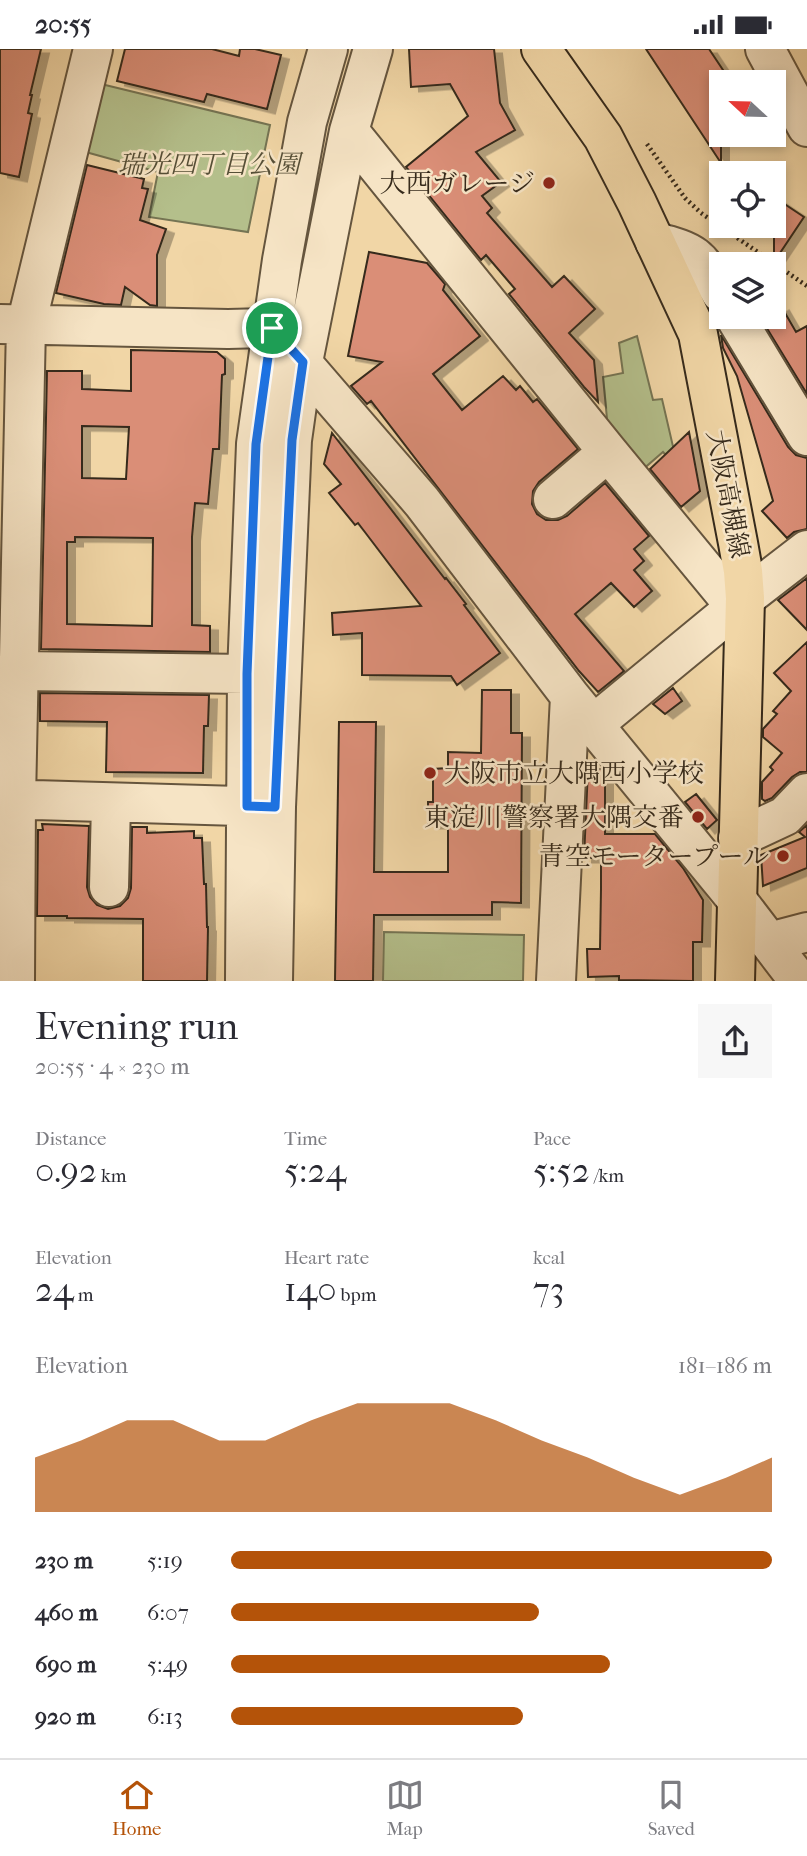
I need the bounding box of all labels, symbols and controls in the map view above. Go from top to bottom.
text: 20:55 [35,9,91,40]
north arrow [709,70,786,147]
map controls [709,70,786,329]
park label: 瑞光四丁目公園 [118,149,304,180]
button: locate [709,161,786,238]
place label: 大西ガレージ [380,168,535,199]
marker: 大西ガレージ [541,175,557,191]
button: layers [709,252,786,329]
pin [242,298,302,358]
icon: arrive [253,309,291,347]
street label: 大阪高槻線 [700,427,756,561]
place label: 大阪市立大隅西小学校 [444,758,704,789]
marker: 大阪市立大隅西小学校 [422,765,438,781]
place label: 東淀川警察署大隅交番 [424,802,684,833]
marker: 東淀川警察署大隅交番 [690,809,706,825]
place label: 青空モータープール [539,841,769,872]
marker: 青空モータープール [775,848,791,864]
text: Evening run [35,1004,238,1049]
button: share [698,1004,772,1078]
text: 20:55 · 4 × 230 m [35,1053,190,1080]
text: Distance [35,1128,106,1150]
text: Time [284,1128,327,1150]
text: Pace [533,1128,571,1150]
text: 0.92 [35,1150,97,1191]
text: 5:24 [284,1150,346,1191]
text: 5:52 [533,1150,590,1191]
text: km [97,1165,127,1187]
text: /km [590,1165,624,1187]
text: Elevation [35,1247,112,1269]
text: Heart rate [284,1247,369,1269]
text: kcal [533,1247,565,1269]
text: 24 [35,1269,74,1310]
text: 140 [284,1269,336,1310]
text: 73 [533,1269,564,1310]
text: m [74,1284,94,1306]
text: bpm [336,1284,377,1306]
text: Elevation [35,1352,128,1379]
text: 181–186 m [678,1352,772,1379]
text: 230 m [35,1547,93,1574]
text: 5:19 [147,1547,183,1574]
text: 460 m [35,1599,98,1626]
text: 6:07 [147,1599,189,1626]
text: 690 m [35,1651,96,1678]
text: 5:49 [147,1651,188,1678]
text: 920 m [35,1703,96,1730]
text: 6:13 [147,1703,183,1730]
tab: Home [112,1776,162,1840]
tab: Map [386,1776,424,1840]
tab: Saved [648,1776,695,1840]

